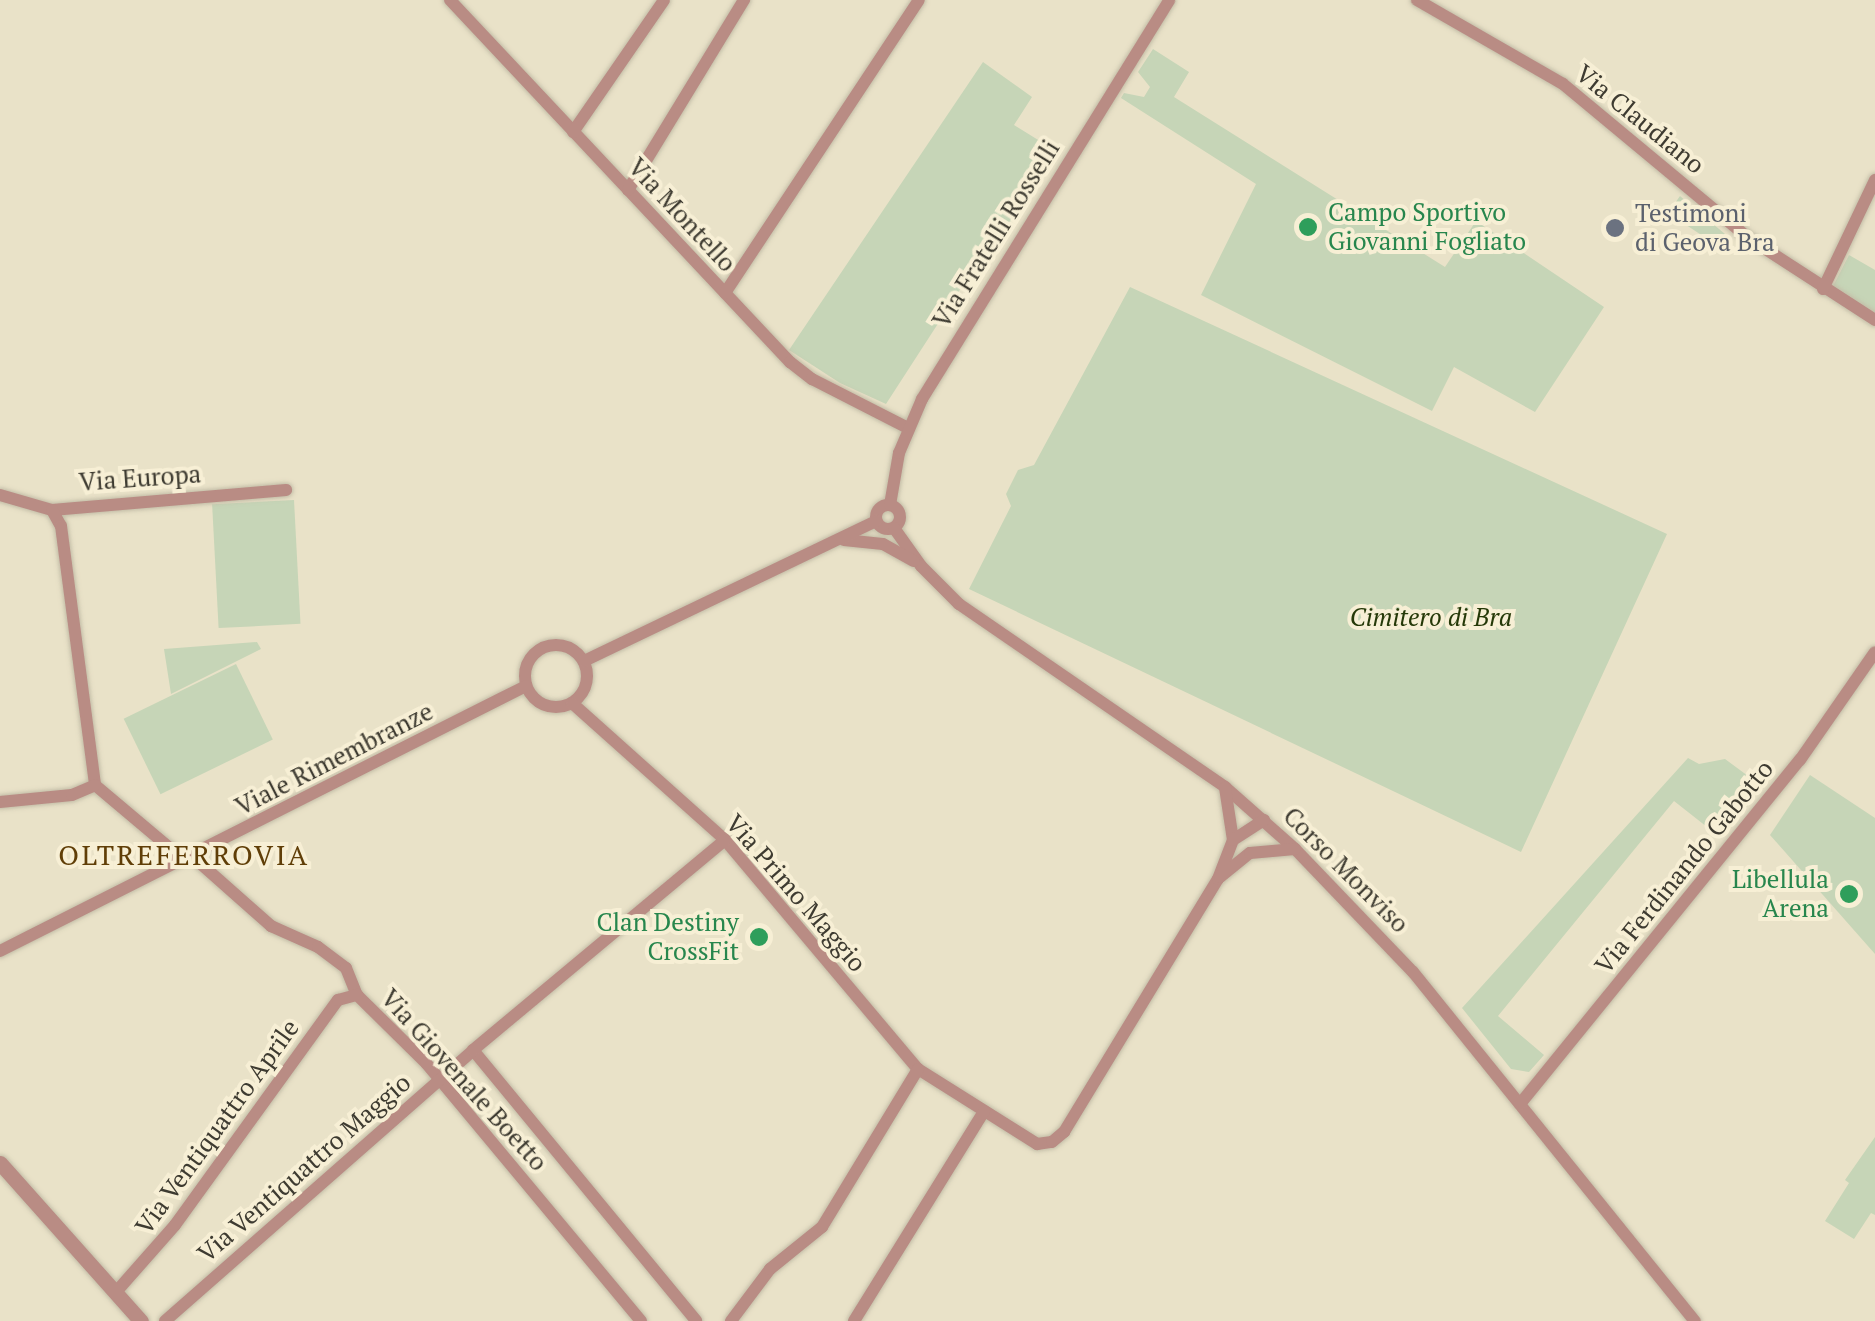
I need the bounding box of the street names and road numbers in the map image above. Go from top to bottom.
street label: Via Claudiano [1570,58,1710,180]
street label: Via Fratelli Rosselli [926,135,1066,333]
street label: Via Montello [622,152,742,278]
street label: Via Europa [78,459,202,497]
street label: Viale Rimembranze [230,696,438,822]
street label: Via Ferdinando Gabotto [1589,754,1779,980]
street label: Corso Monviso [1277,801,1415,939]
street label: Via Primo Maggio [719,808,873,978]
street label: Via Giovenale Boetto [375,983,553,1177]
street label: Via Ventiquattro Aprile [129,1013,305,1241]
street label: Via Ventiquattro Maggio [191,1067,417,1269]

